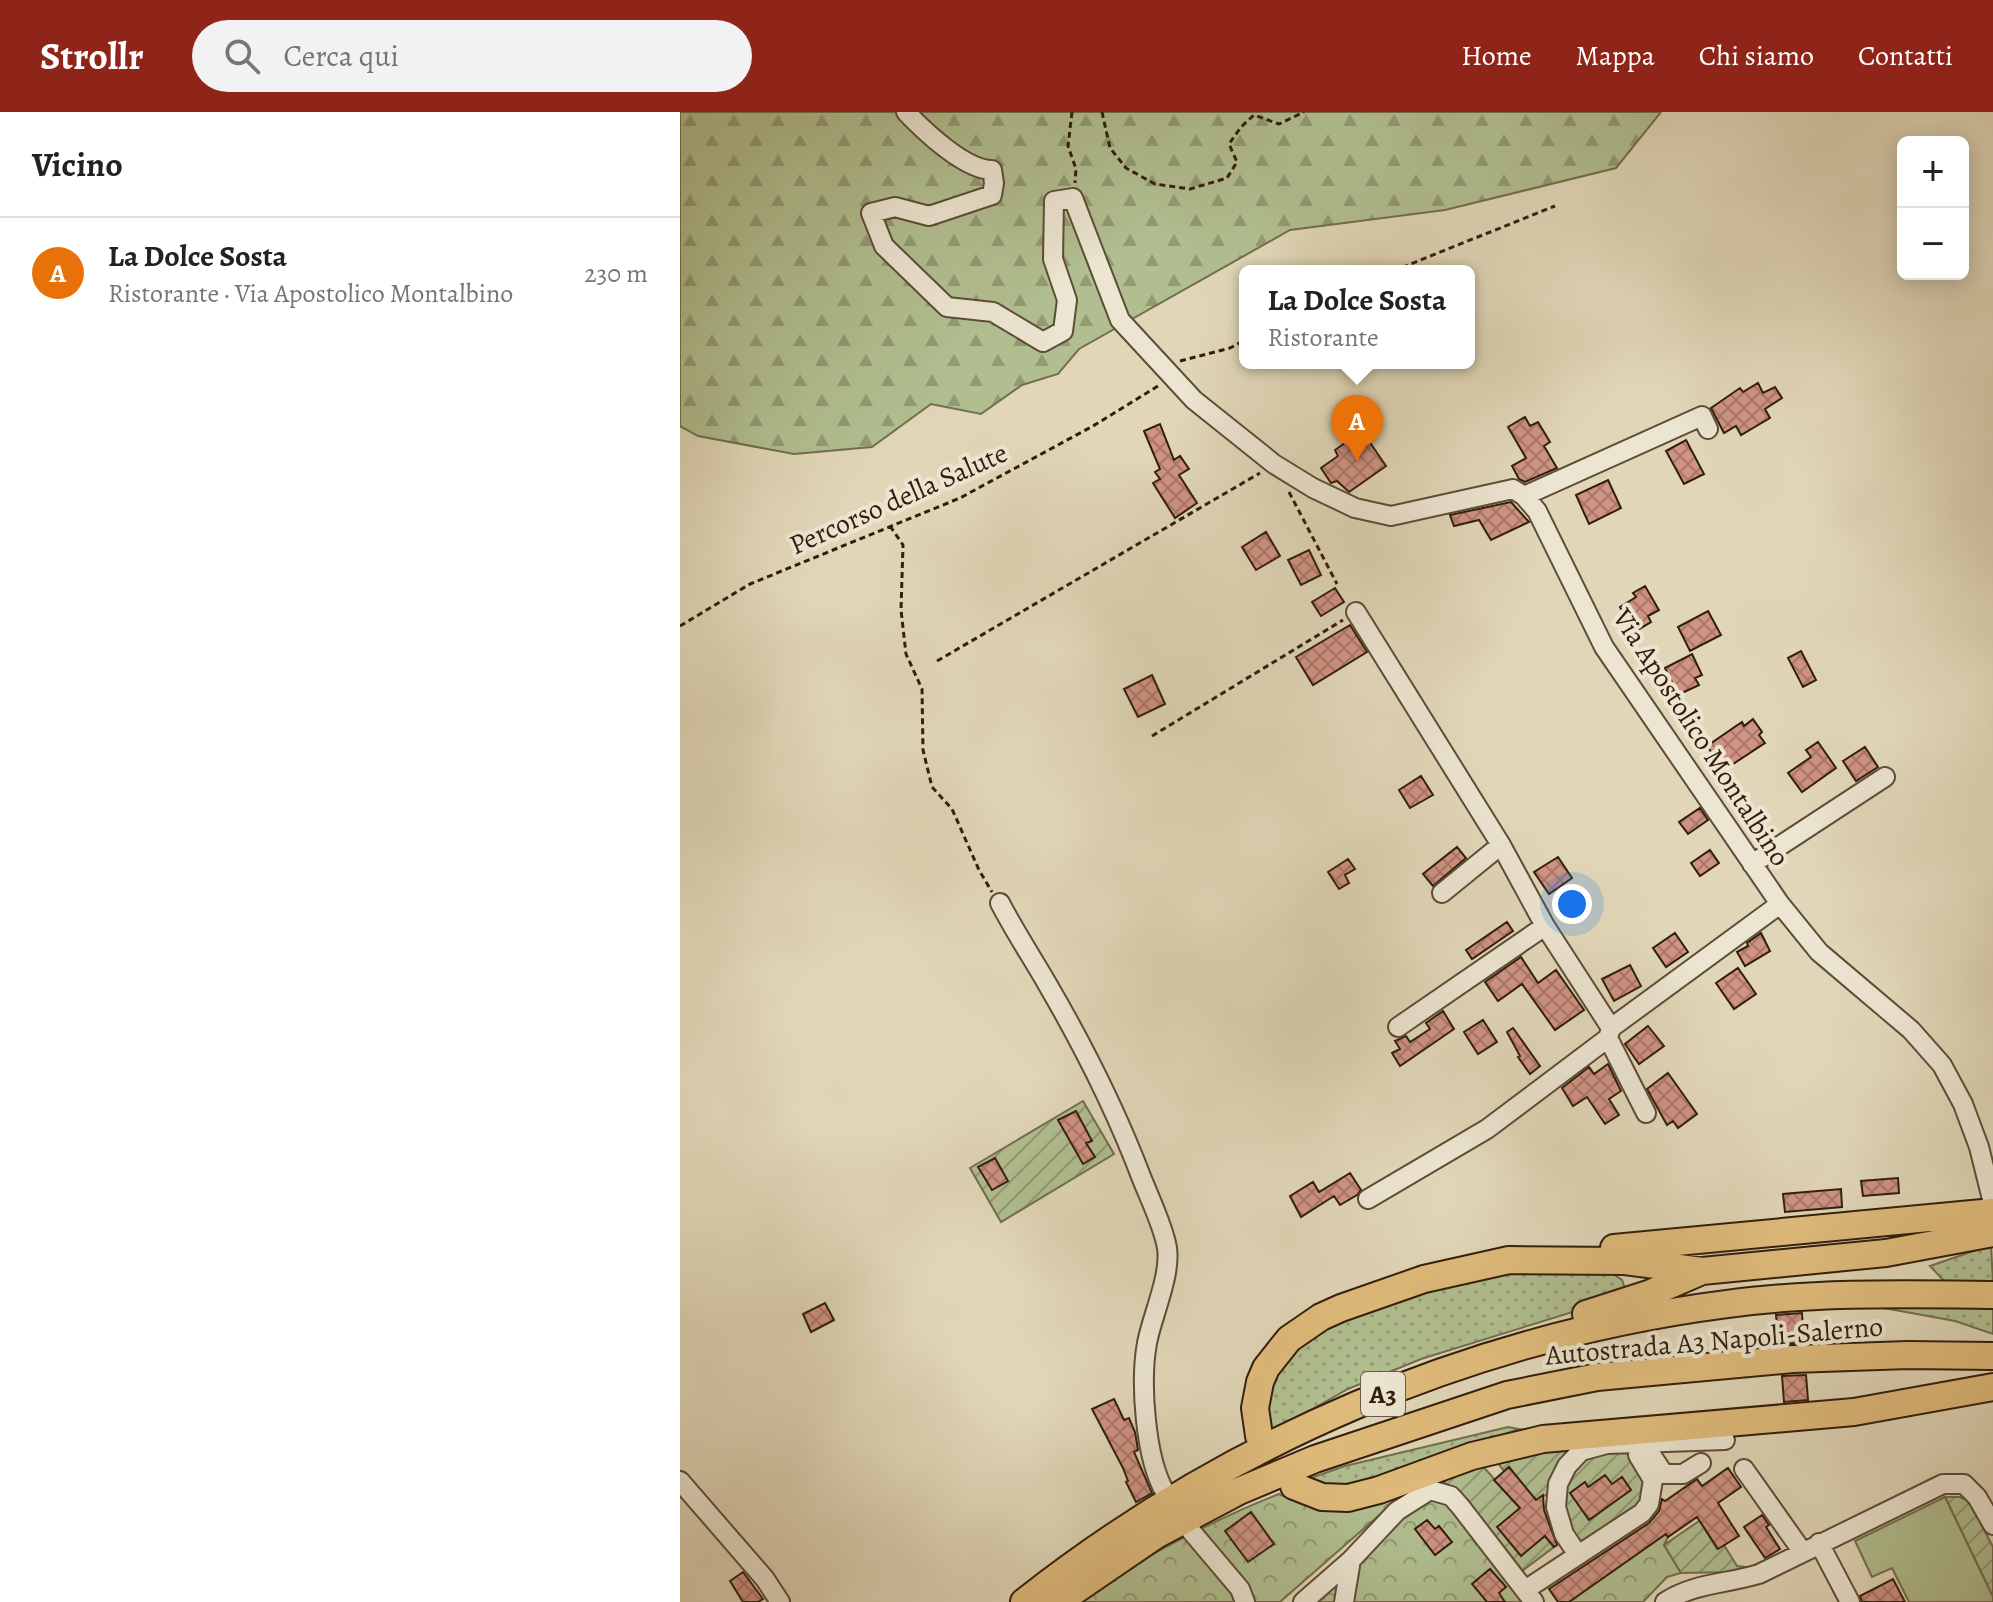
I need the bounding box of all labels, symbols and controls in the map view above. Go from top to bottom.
search box [192,20,752,92]
text: Strollr [40,30,144,82]
icon: search [220,34,264,78]
text: Cerca qui [284,36,399,76]
text: Home [1461,37,1532,75]
text: Mappa [1576,37,1655,75]
text: Chi siamo [1699,37,1814,75]
text: Contatti [1858,37,1953,75]
map controls [1897,136,1969,280]
button: + [1897,136,1969,208]
text: Vicino [32,141,123,188]
button: − [1897,208,1969,280]
text: La Dolce Sosta [108,236,287,276]
text: A [50,256,66,291]
text: 230 m [584,256,648,291]
popup [1239,265,1475,369]
text: Ristorante · Via Apostolico Montalbino [108,276,513,311]
text: La Dolce Sosta [1267,280,1447,320]
text: Ristorante [1267,320,1379,355]
pin: A [1331,395,1383,461]
street label: Percorso della Salute [783,434,1013,564]
street label: Via Apostolico Montalbino [1603,601,1799,874]
your location [1552,884,1592,924]
street label: Autostrada A3 Napoli-Salerno [1543,1307,1884,1375]
road number: A3 [1361,1372,1405,1416]

